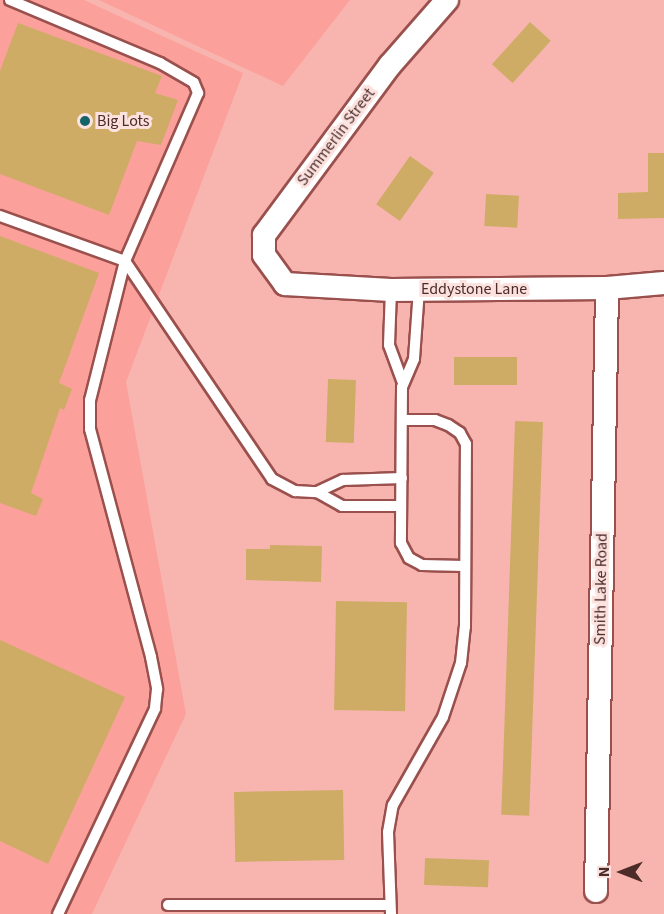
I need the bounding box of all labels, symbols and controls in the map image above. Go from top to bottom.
street label: Summerlin Street [293,84,379,190]
place label: Big Lots [97,111,150,131]
marker: Big Lots [78,114,92,128]
street label: Eddystone Lane [421,279,527,299]
street label: Smith Lake Road [590,533,612,645]
north arrow [592,842,652,902]
text: N [593,867,615,877]

